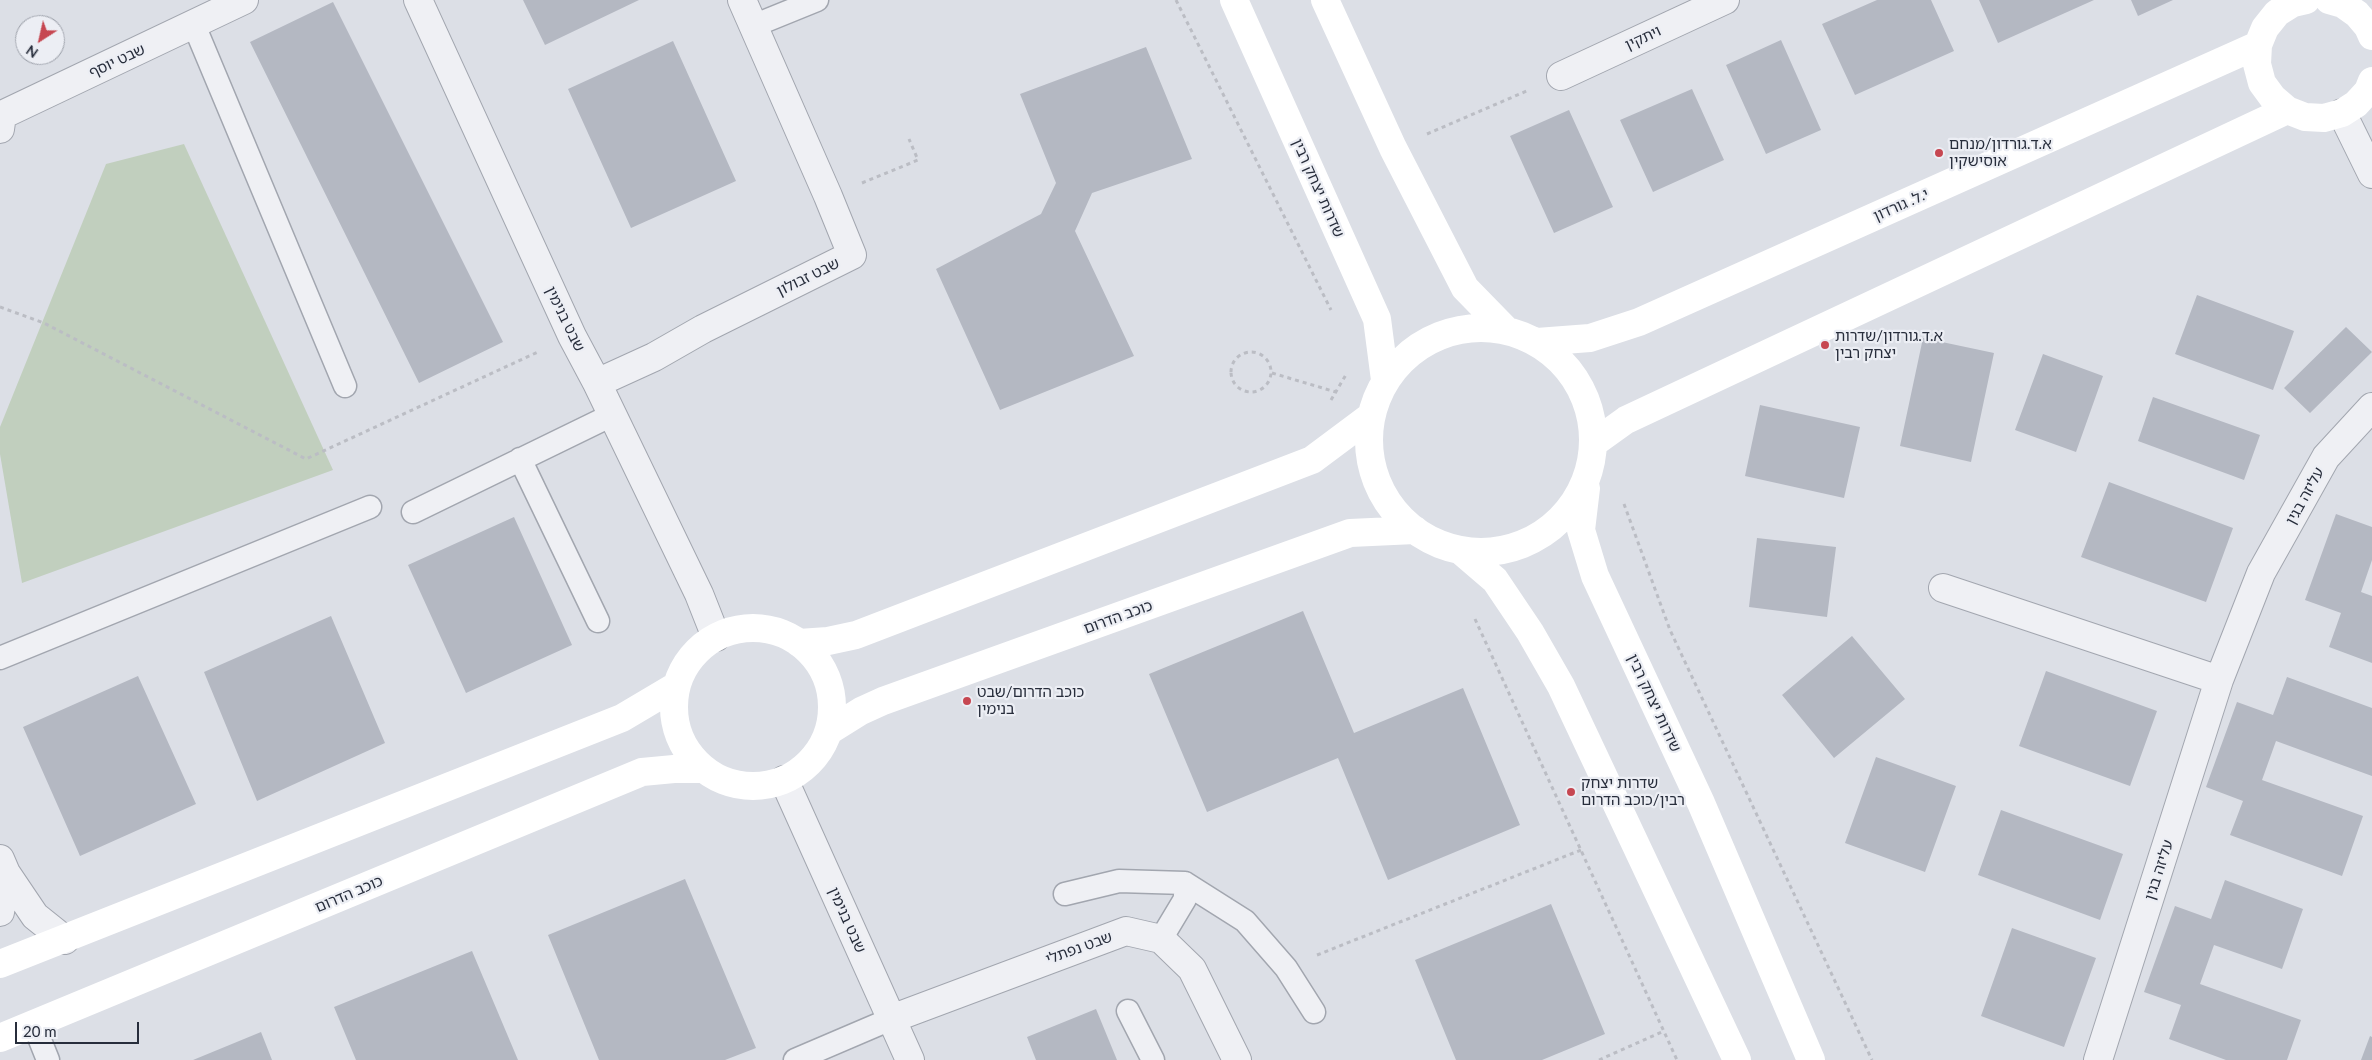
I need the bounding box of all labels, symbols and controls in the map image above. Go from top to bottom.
north arrow [15,15,65,65]
street label: ויתקין [1622,22,1664,54]
street label: שבט יוסף [86,40,148,82]
text: N [22,42,41,62]
place label: א.ד.גורדון/מנחם אוסישקין [1949,135,2052,170]
street label: שדרות יצחק רבין [1288,136,1348,240]
marker: א.ד.גורדון/מנחם אוסישקין [1933,147,1945,159]
street label: י.ל. גורדון [1871,185,1931,225]
street label: שבט זבולון [774,254,842,300]
street label: שבט בנימין [542,284,588,354]
place label: א.ד.גורדון/שדרות יצחק רבין [1835,327,1943,362]
marker: א.ד.גורדון/שדרות יצחק רבין [1819,339,1831,351]
street label: עליזה בגין [2282,464,2328,528]
street label: כוכב הדרום [1081,596,1155,638]
street label: שדרות יצחק רבין [1623,651,1685,755]
place label: כוכב הדרום/שבט בנימין [977,683,1084,718]
marker: כוכב הדרום/שבט בנימין [961,695,973,707]
place label: שדרות יצחק רבין/כוכב הדרום [1581,774,1685,809]
marker: שדרות יצחק רבין/כוכב הדרום [1565,786,1577,798]
street label: עליזה בגין [2141,838,2177,902]
street label: כוכב הדרום [312,872,386,916]
street label: שבט בנימין [825,884,869,956]
street label: שבט נפתלי [1043,928,1115,968]
scale bar [18,1012,141,1044]
text: 20 m [23,1022,57,1040]

